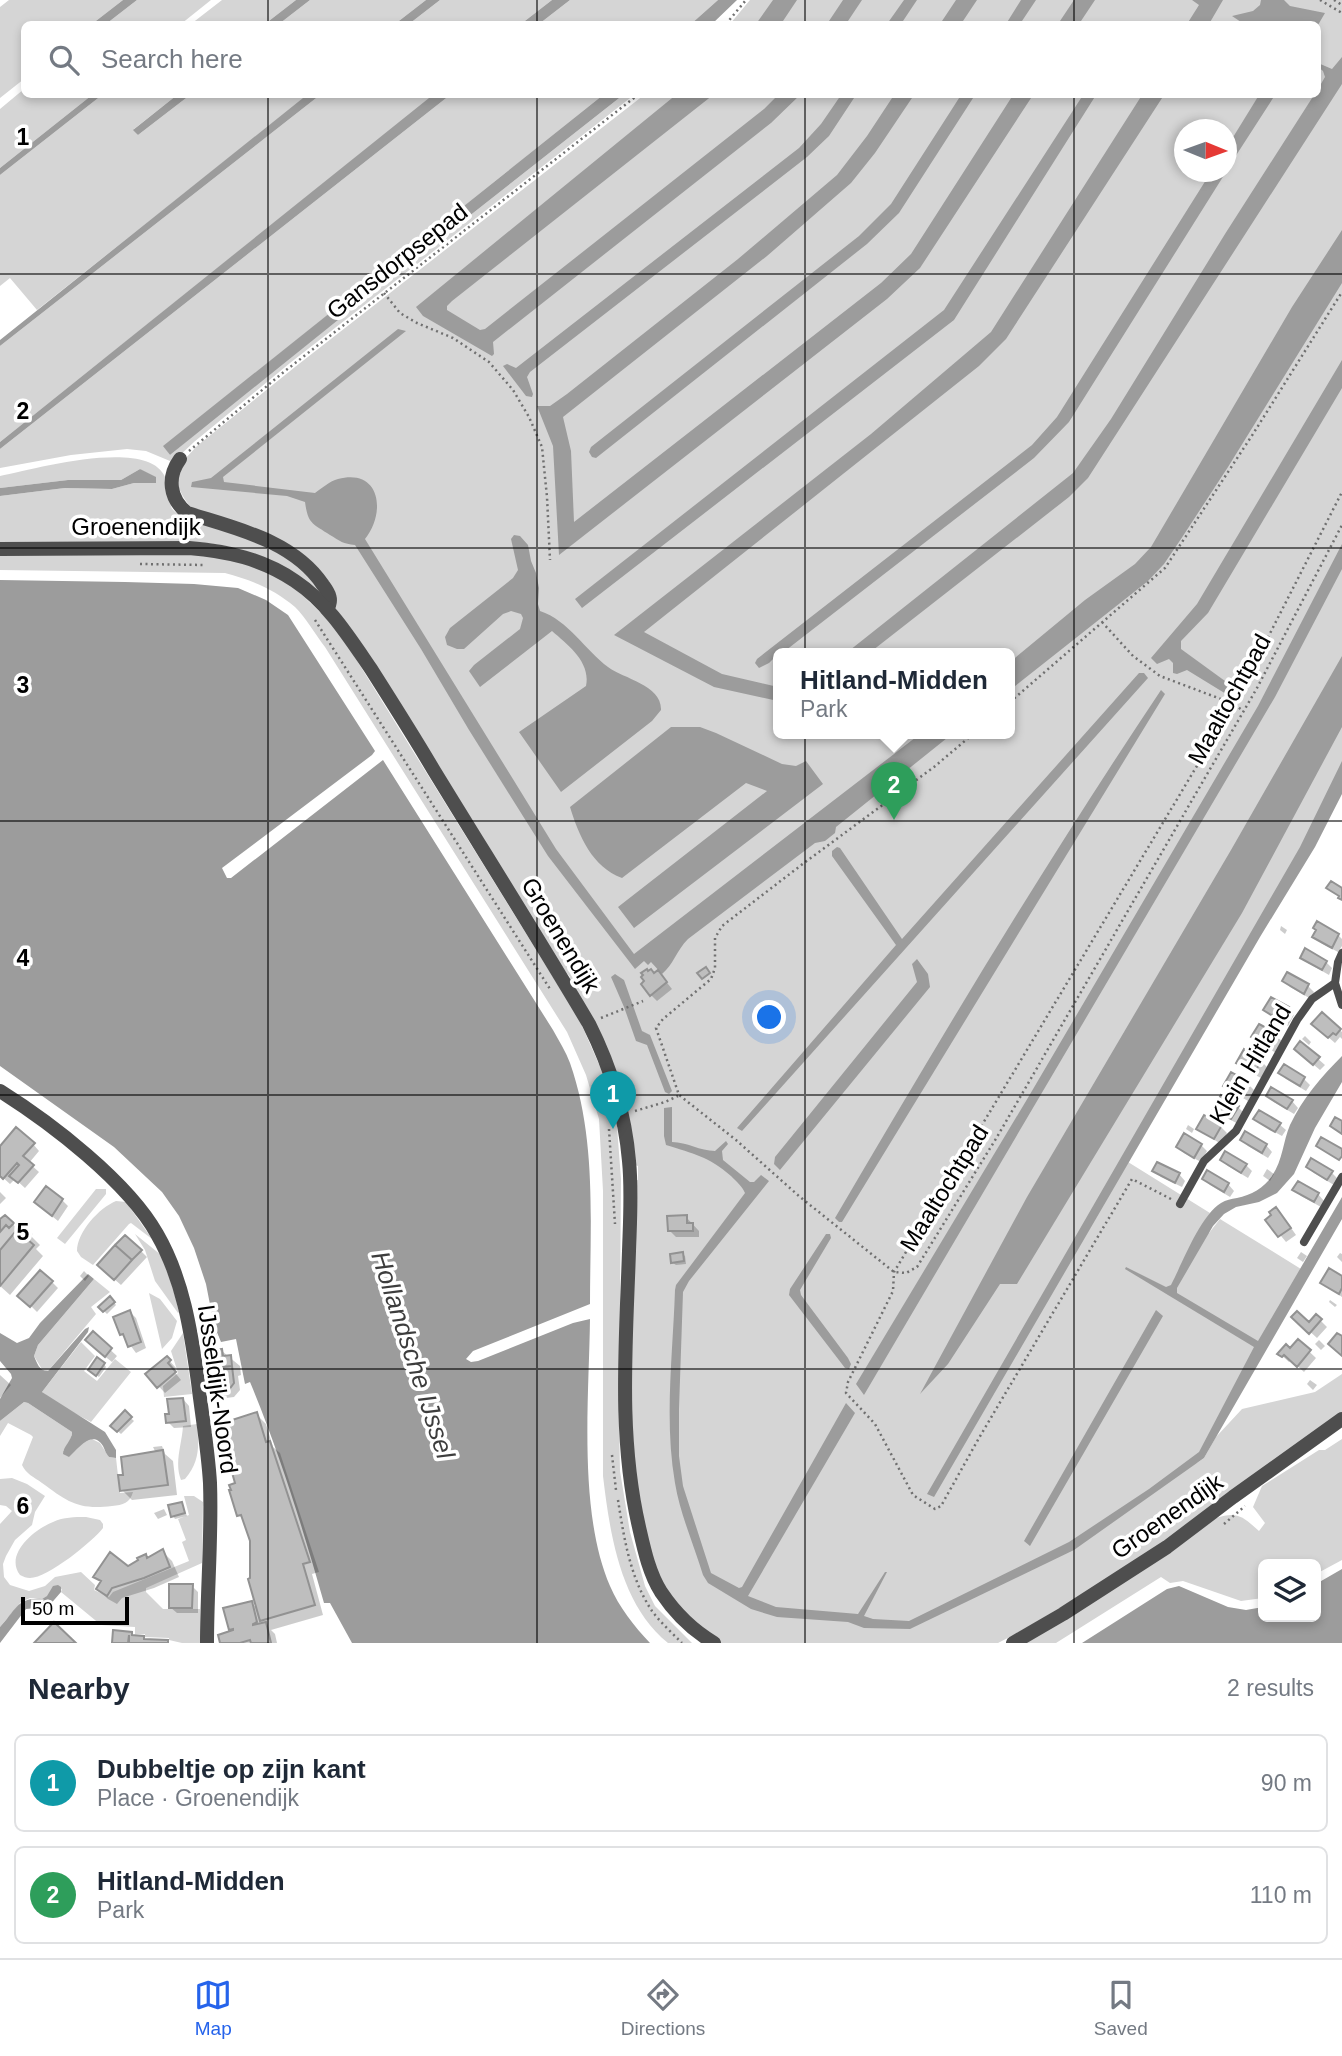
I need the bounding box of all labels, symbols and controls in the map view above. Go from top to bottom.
search box [21,21,1321,98]
icon: search [45,41,83,79]
text: Search here [101,44,243,74]
north arrow [1174,119,1237,182]
text: 1 [17,124,30,150]
street label: Gansdorpsepad [321,198,473,324]
text: 2 [17,398,29,424]
street label: Groenendijk [71,513,202,540]
street label: Maaltochtpad [1182,629,1276,769]
popup [773,648,1015,739]
text: Hitland-Midden [800,665,988,695]
text: 3 [17,672,29,698]
text: Park [800,696,847,722]
pin: 2 [871,762,917,820]
street label: Groenendijk [516,873,606,998]
text: 4 [17,945,30,971]
street label: Klein Hitland [1204,999,1296,1129]
your location [752,1000,786,1034]
pin: 1 [590,1071,636,1129]
street label: Maaltochtpad [894,1120,994,1256]
text: 5 [17,1219,30,1245]
water label: Hollandsche IJssel [365,1247,461,1464]
street label: IJsseldijk-Noord [193,1303,243,1475]
street label: Groenendijk [1106,1467,1229,1564]
text: 6 [17,1493,29,1519]
map controls [1258,1559,1321,1622]
button: layers [1258,1559,1321,1622]
scale bar [21,1594,130,1626]
text: 50 m [32,1598,74,1619]
text: Nearby [28,1672,130,1705]
text: 2 results [1227,1675,1314,1701]
text: Dubbeltje op zijn kant [97,1754,366,1784]
text: 1 [47,1770,59,1796]
text: 90 m [1261,1770,1312,1796]
text: Place · Groenendijk [97,1785,299,1811]
text: Hitland-Midden [97,1866,285,1896]
text: 2 [47,1882,59,1908]
text: 110 m [1250,1882,1312,1908]
text: Park [97,1897,144,1923]
tab: Map [194,1976,232,2040]
tab: Directions [621,1976,705,2040]
tab: Saved [1094,1976,1148,2040]

